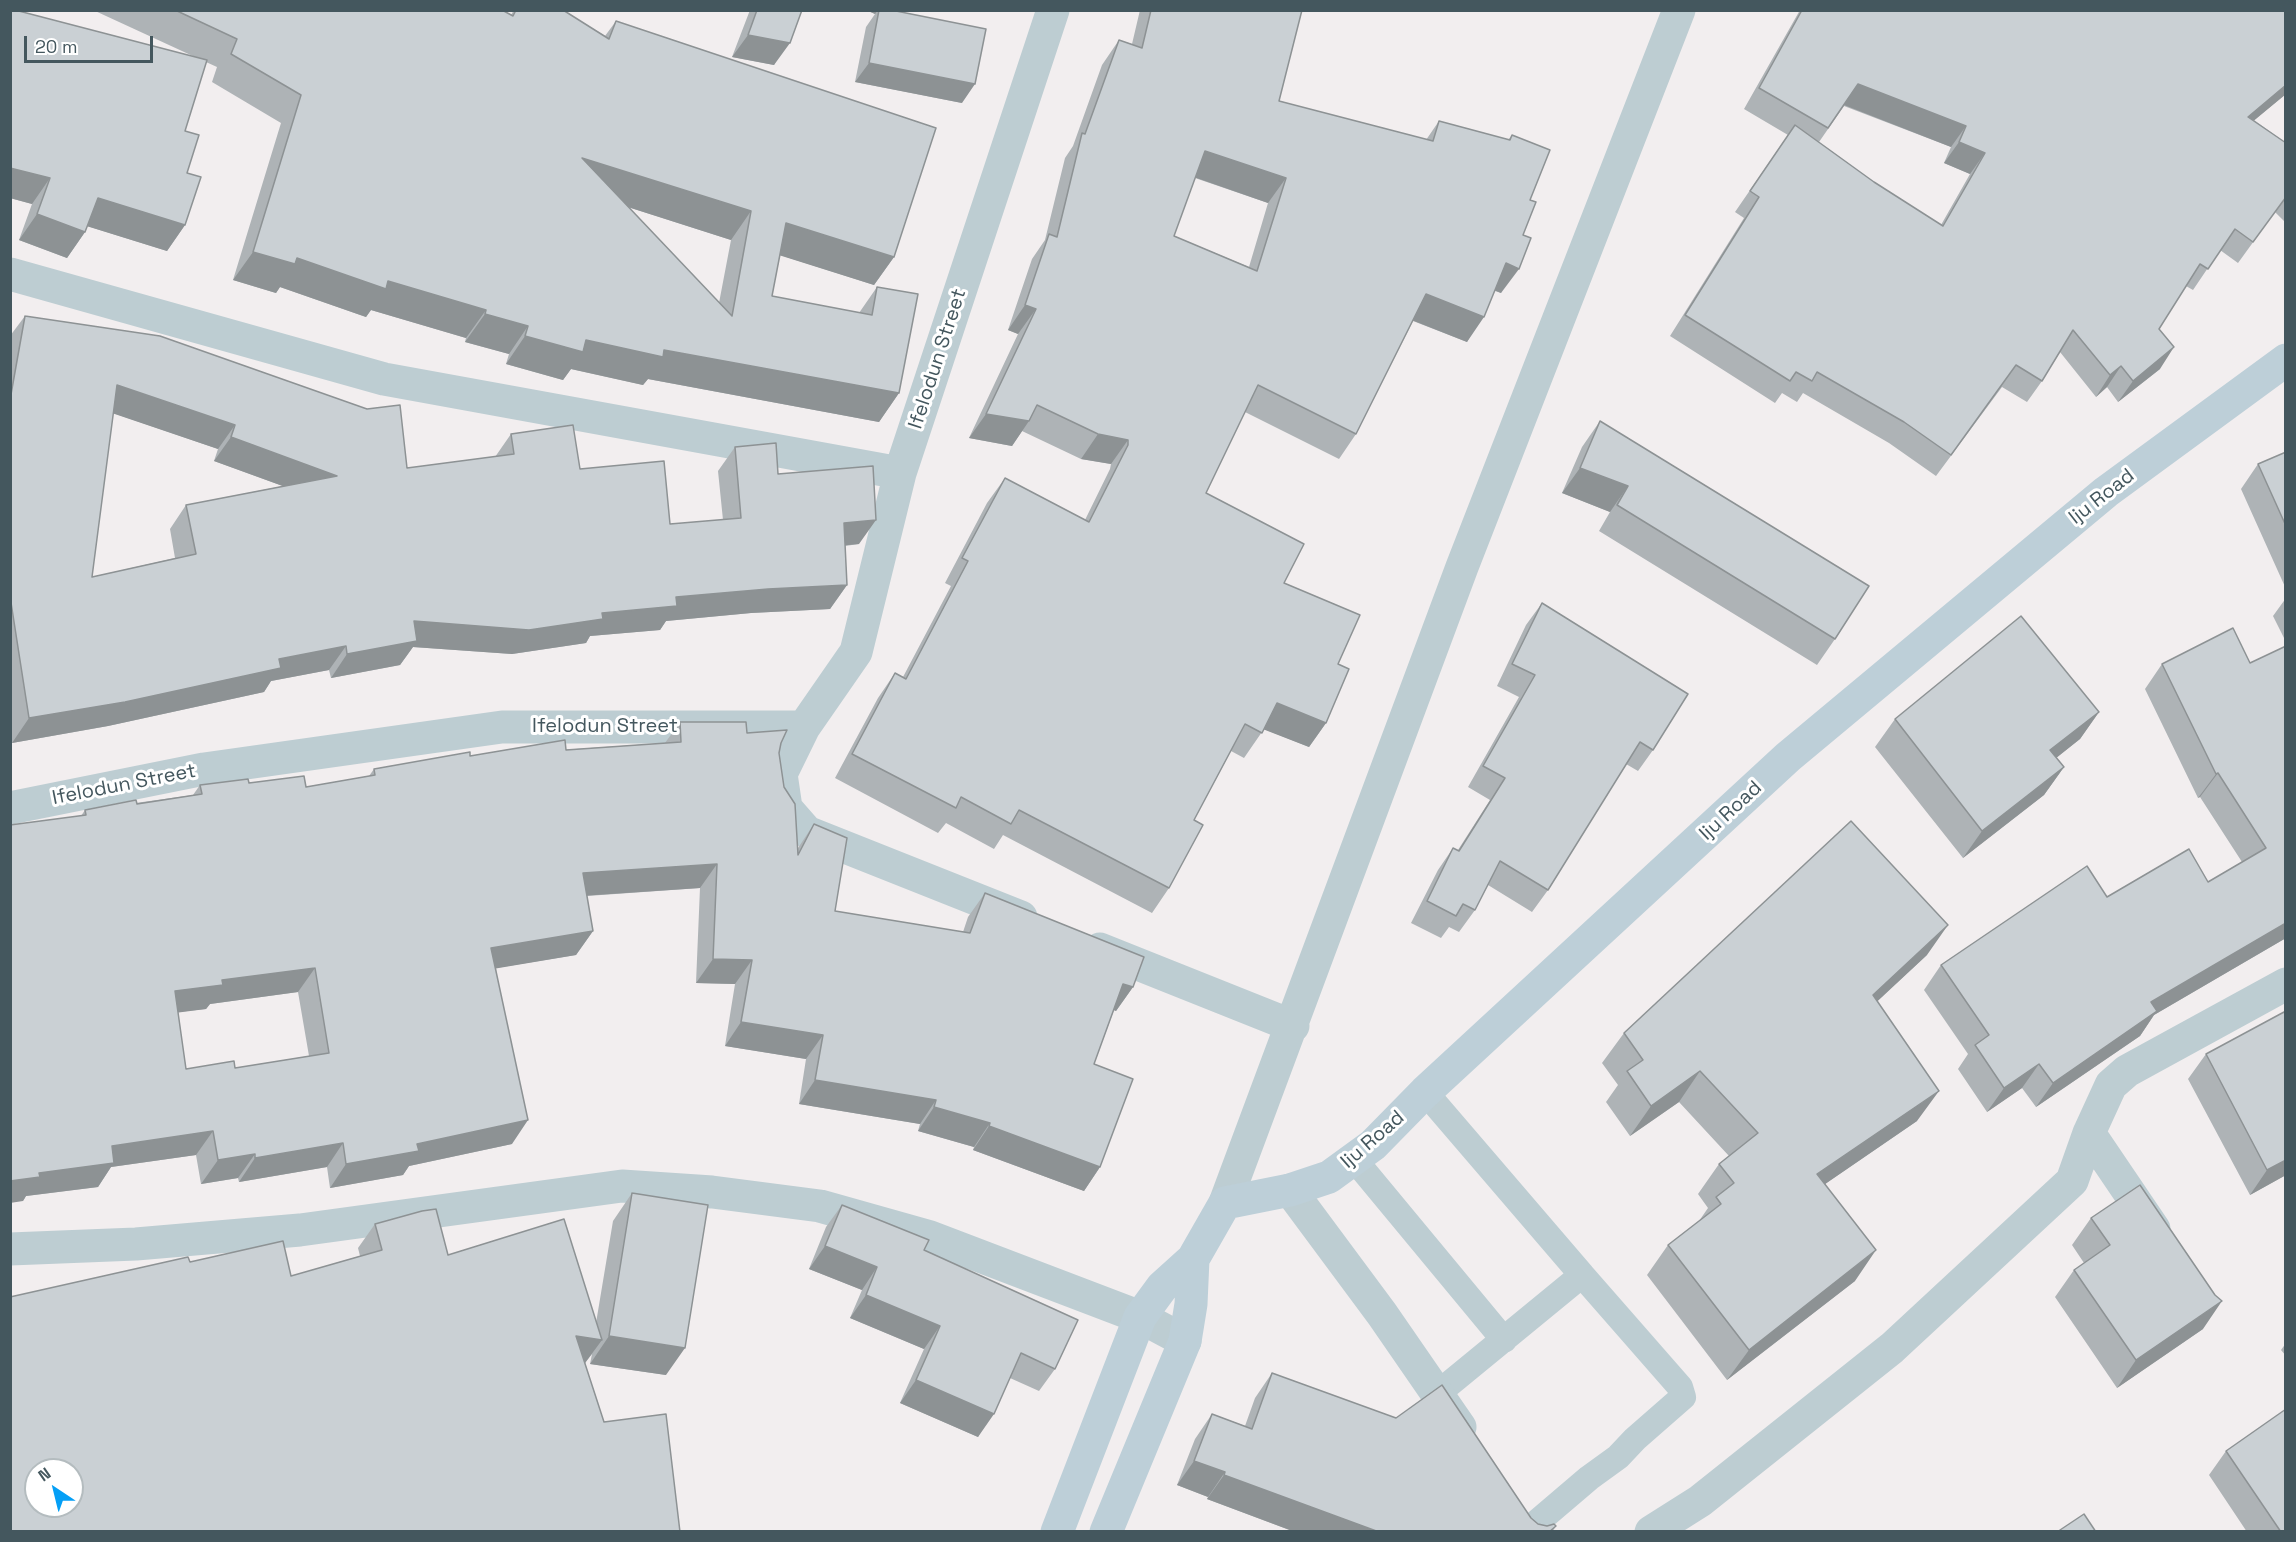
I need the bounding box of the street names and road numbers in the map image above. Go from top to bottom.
street label: Ifelodun Street [904,286,972,432]
street label: Iju Road [2065,464,2139,530]
street label: Ifelodun Street [532,715,678,739]
street label: Ifelodun Street [50,759,198,811]
street label: Iju Road [1695,776,1767,846]
street label: Iju Road [1336,1106,1410,1174]

